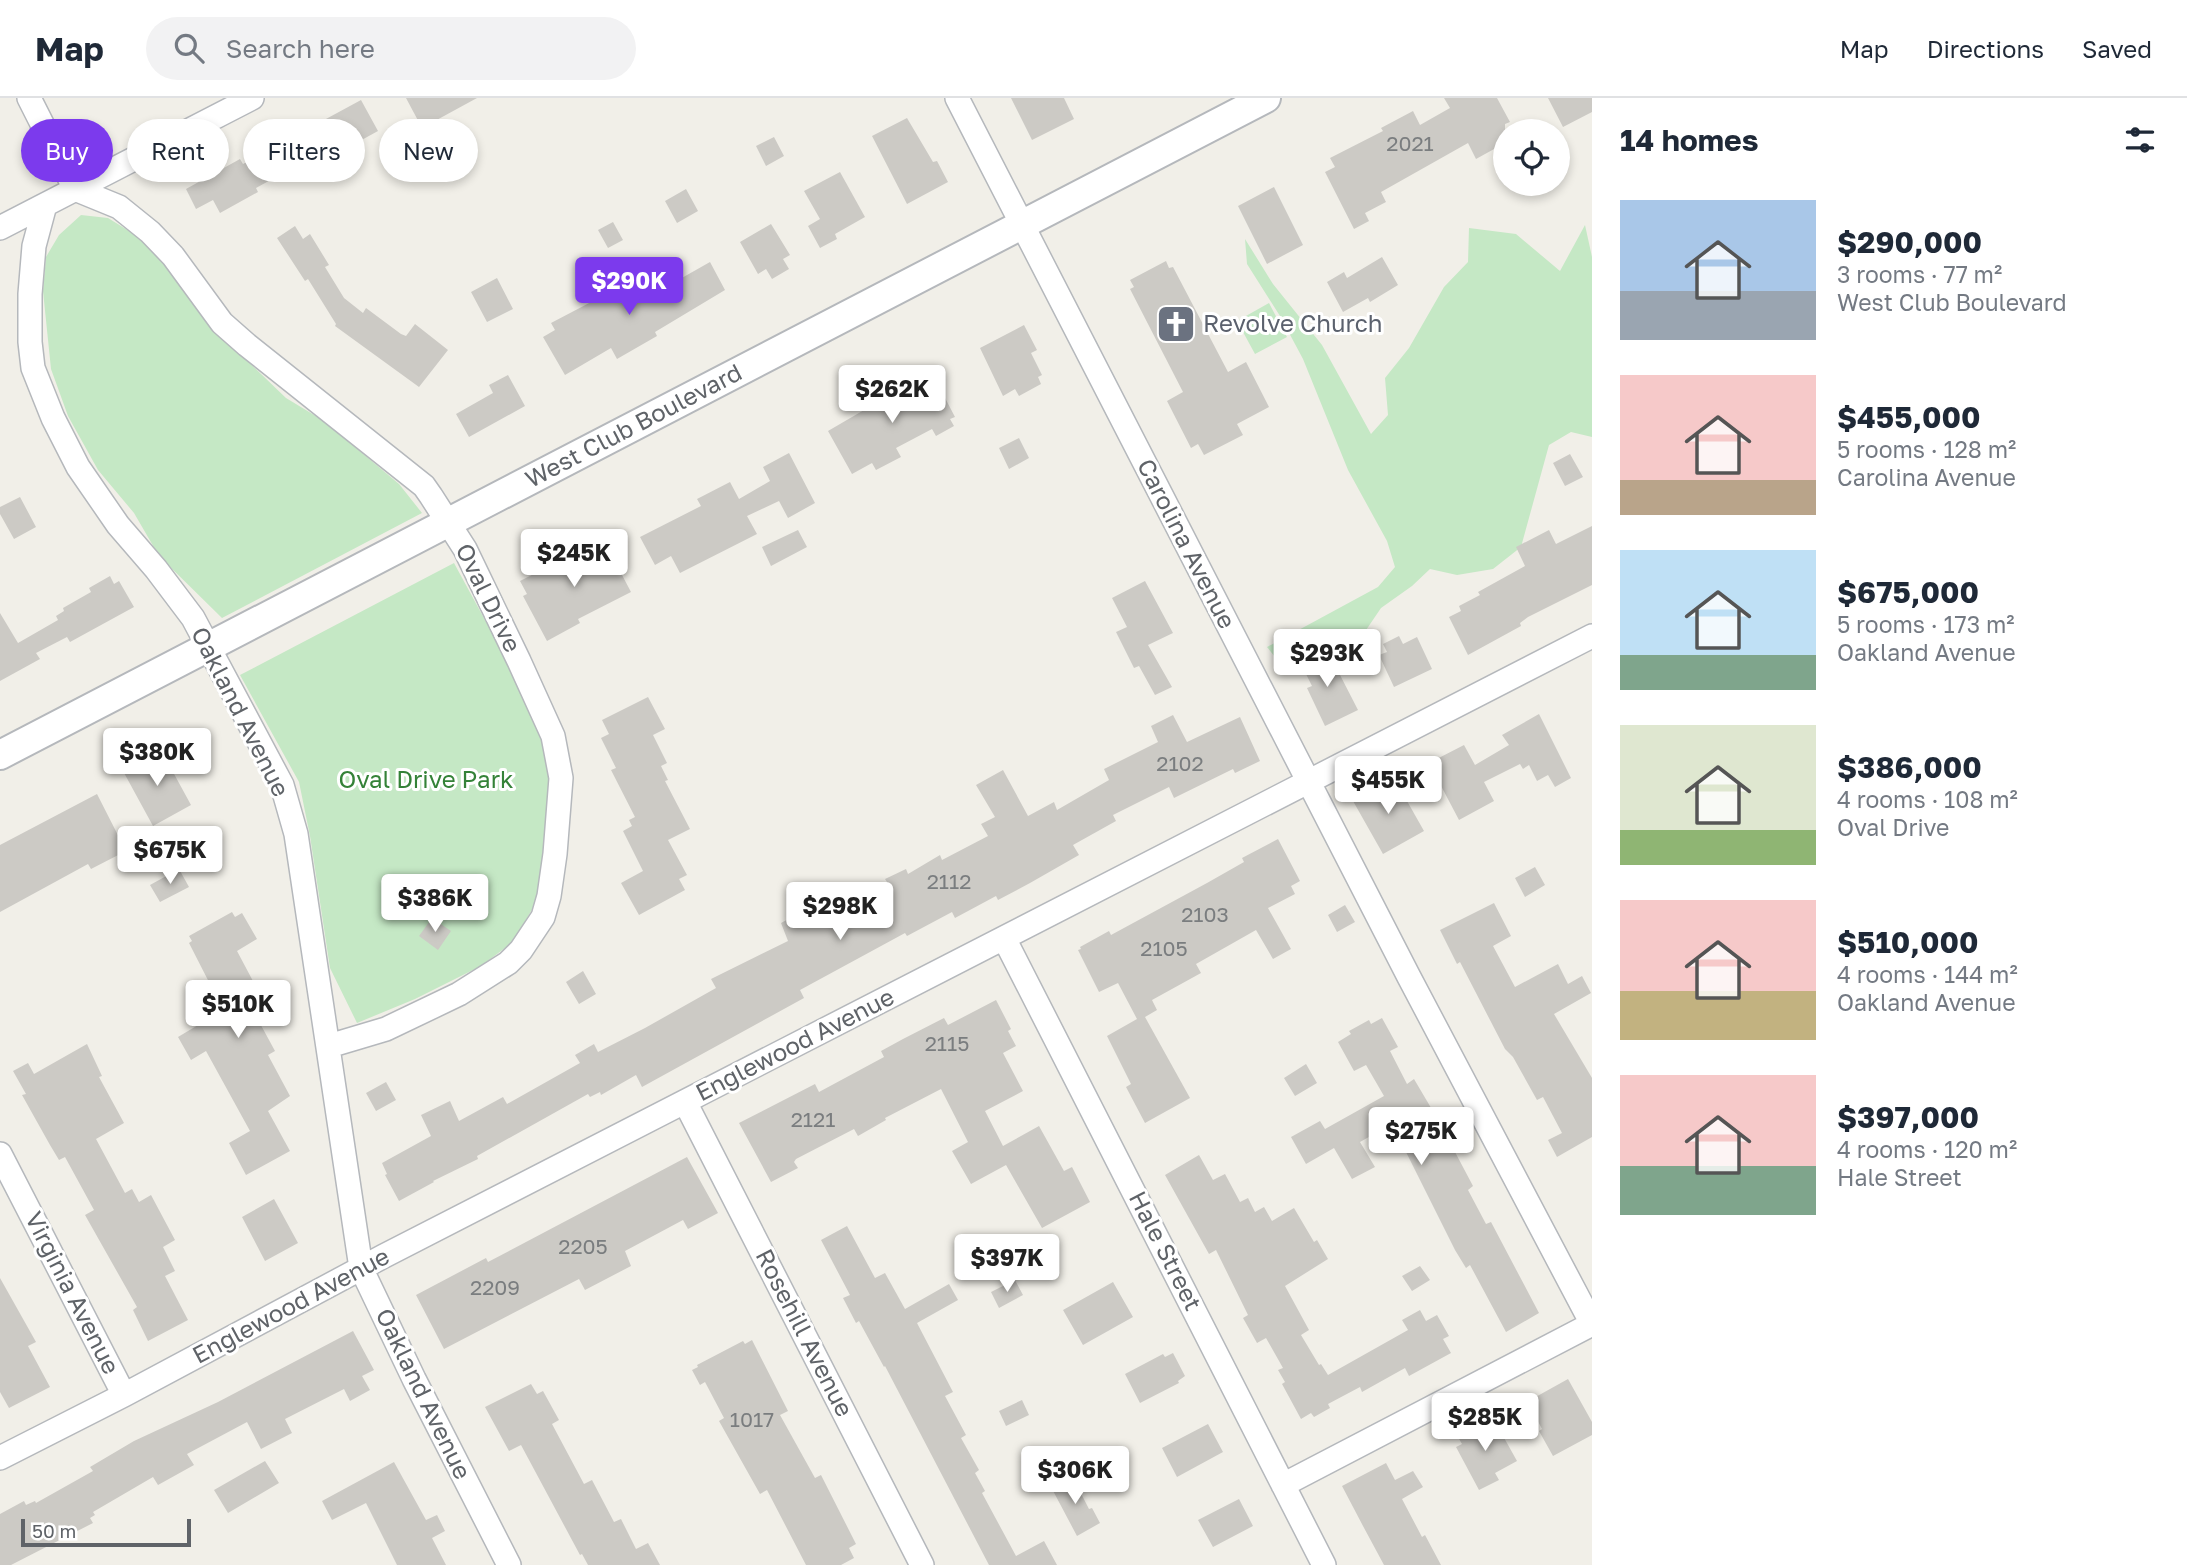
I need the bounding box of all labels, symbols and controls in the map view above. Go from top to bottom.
search box [146,17,636,80]
text: Map [35,29,104,68]
icon: search [170,29,208,67]
text: Search here [226,33,375,64]
text: Map [1840,34,1889,63]
text: Directions [1927,34,2044,63]
text: Saved [2082,34,2152,63]
chip: Buy [21,119,113,182]
chip: Rent [127,119,229,182]
chip: Filters [243,119,365,182]
chip: New [379,119,478,182]
map controls [1493,119,1570,196]
button: locate [1493,119,1570,196]
icon: filters [2121,121,2159,159]
text: 14 homes [1620,122,1759,158]
house number: 2021 [1386,130,1434,156]
text: $290,000 [1837,224,1982,260]
icon: home [1676,228,1760,312]
pin: $290K [580,258,678,317]
text: 3 rooms · 77 m² [1837,260,2002,288]
text: $290K [591,266,667,294]
text: West Club Boulevard [1837,288,2067,316]
church icon: Revolve Church [1155,303,1197,345]
place label: Revolve Church [1203,308,1383,337]
street label: West Club Boulevard [520,357,746,493]
pin: $262K [843,366,941,425]
text: $262K [855,374,929,402]
text: $455,000 [1837,399,1981,435]
icon: home [1676,403,1760,487]
text: 5 rooms · 128 m² [1837,435,2016,463]
street label: Carolina Avenue [1132,454,1243,633]
text: Carolina Avenue [1837,463,2016,491]
pin: $245K [525,530,623,589]
street label: Oval Drive [451,538,528,656]
text: $245K [537,538,611,566]
text: $675,000 [1837,574,1979,610]
icon: home [1676,578,1760,662]
text: 5 rooms · 173 m² [1837,610,2015,638]
street label: Oakland Avenue [186,622,297,801]
pin: $293K [1278,630,1376,689]
text: $293K [1290,638,1364,666]
text: Oakland Avenue [1837,638,2016,666]
pin: $380K [108,728,206,788]
text: $380K [119,737,195,765]
text: $386,000 [1837,749,1982,785]
house number: 2102 [1156,750,1204,776]
icon: home [1676,753,1760,837]
pin: $455K [1339,756,1437,816]
park label: Oval Drive Park [338,764,514,793]
text: $455K [1351,765,1425,793]
text: 4 rooms · 108 m² [1837,785,2018,813]
text: Oval Drive [1837,813,1949,841]
pin: $675K [121,826,219,886]
text: $675K [133,835,207,863]
house number: 2112 [927,868,971,894]
pin: $386K [386,874,484,934]
pin: $298K [791,882,889,942]
text: $386K [397,883,473,911]
text: $298K [802,891,878,919]
house number: 2103 [1181,901,1229,927]
text: $510,000 [1837,924,1978,960]
icon: home [1676,928,1760,1012]
house number: 2105 [1140,935,1188,961]
text: 4 rooms · 144 m² [1837,960,2018,988]
pin: $510K [189,981,287,1040]
street label: Englewood Avenue [690,981,898,1106]
text: Oakland Avenue [1837,988,2016,1016]
text: $510K [202,989,274,1017]
house number: 2115 [925,1030,969,1056]
text: $397,000 [1837,1099,1979,1135]
icon: home [1676,1103,1760,1187]
house number: 2121 [791,1106,835,1132]
pin: $275K [1372,1108,1470,1167]
text: $275K [1385,1116,1457,1144]
text: 4 rooms · 120 m² [1837,1135,2017,1163]
text: Hale Street [1837,1163,1962,1191]
street label: Hale Street [1124,1186,1209,1315]
street label: Virginia Avenue [20,1206,127,1378]
house number: 2205 [558,1233,608,1259]
pin: $397K [958,1234,1056,1294]
street label: Englewood Avenue [187,1241,394,1369]
text: $397K [970,1243,1044,1271]
street label: Rosehill Avenue [751,1244,860,1421]
house number: 2209 [470,1274,520,1300]
street label: Oakland Avenue [370,1303,478,1483]
pin: $285K [1436,1394,1534,1453]
text: $285K [1448,1402,1522,1430]
house number: 1017 [730,1406,774,1432]
pin: $306K [1026,1446,1124,1506]
text: $306K [1037,1455,1113,1483]
scale bar [21,1516,191,1548]
text: 50 m [32,1519,76,1542]

